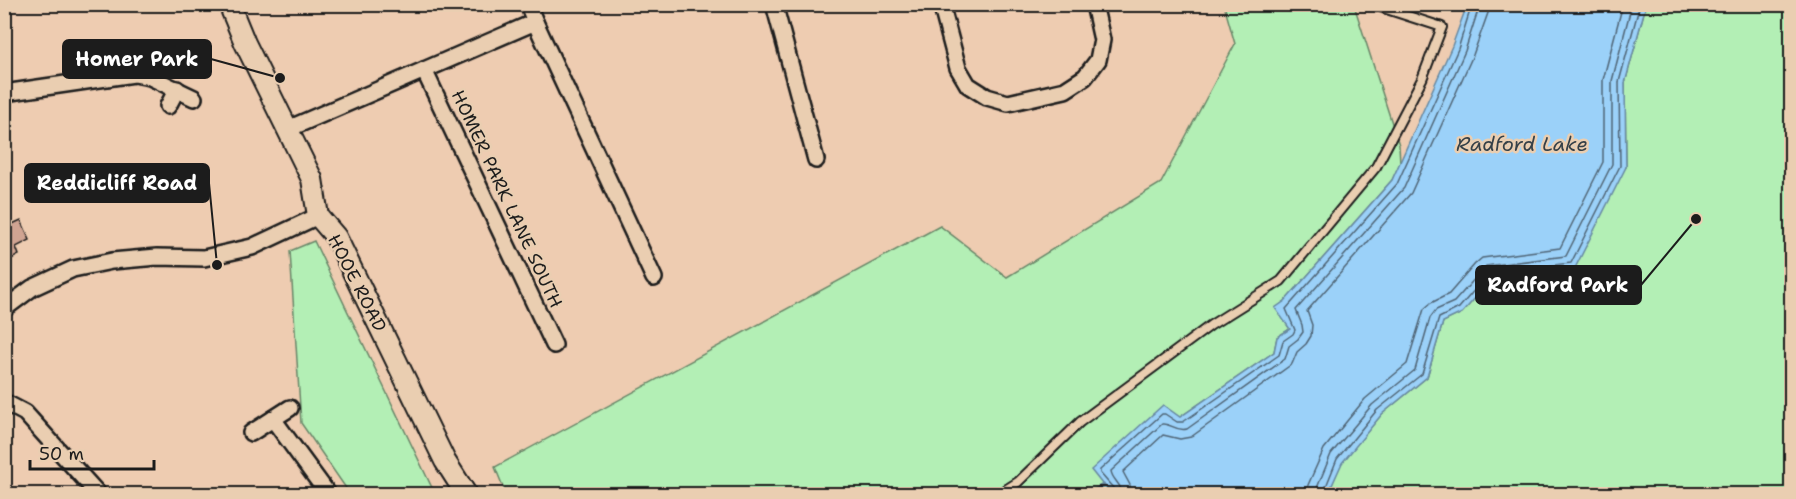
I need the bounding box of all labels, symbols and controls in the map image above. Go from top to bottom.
callout: Homer Park [63,40,211,78]
text: Homer Park [75,46,199,72]
street label: HOMER PARK LANE SOUTH [446,86,568,312]
water label: Radford Lake [1456,131,1588,157]
callout: Reddicliff Road [25,164,209,202]
text: Reddicliff Road [37,170,197,196]
street label: HOOE ROAD [322,230,392,336]
callout: Radford Park [1476,266,1641,304]
text: Radford Park [1487,272,1629,298]
scale bar [30,433,154,471]
text: 50 m [39,442,84,466]

